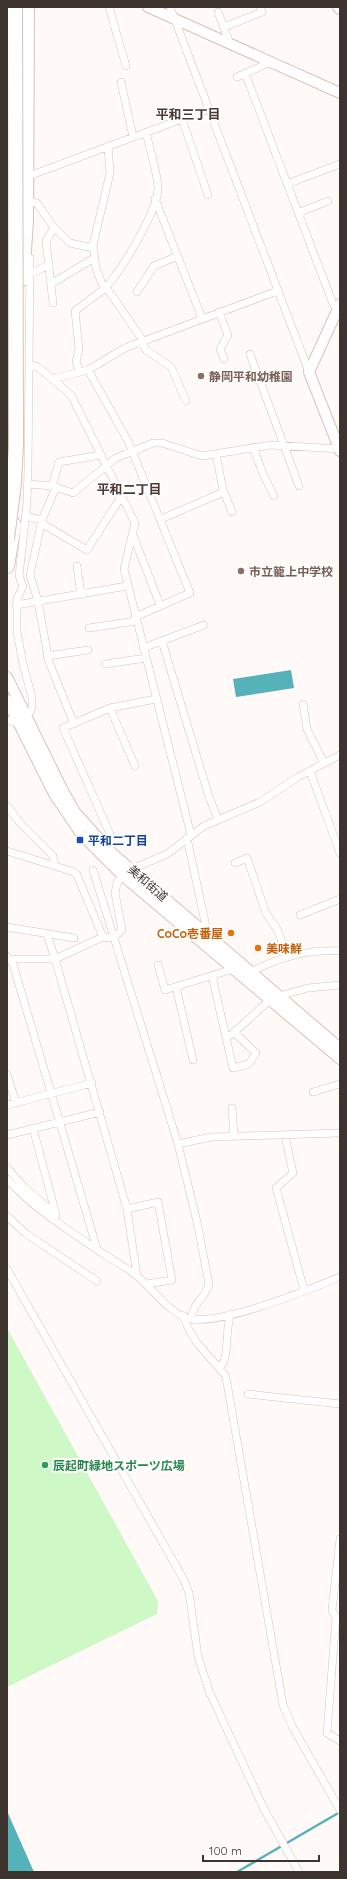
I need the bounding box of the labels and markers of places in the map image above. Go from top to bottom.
place label: 静岡平和幼稚園 [209,369,293,384]
marker: 静岡平和幼稚園 [196,371,206,381]
place label: 市立籠上中学校 [249,564,333,579]
marker: 市立籠上中学校 [236,566,246,576]
place label: 平和二丁目 [88,833,148,848]
marker: 平和二丁目 [75,835,85,845]
place label: CoCo壱番屋 [157,926,223,941]
marker: CoCo壱番屋 [226,928,236,938]
place label: 美味鮮 [266,941,302,956]
marker: 美味鮮 [253,943,263,953]
place label: 辰起町緑地スポーツ広場 [53,1458,185,1473]
marker: 辰起町緑地スポーツ広場 [40,1460,50,1470]

